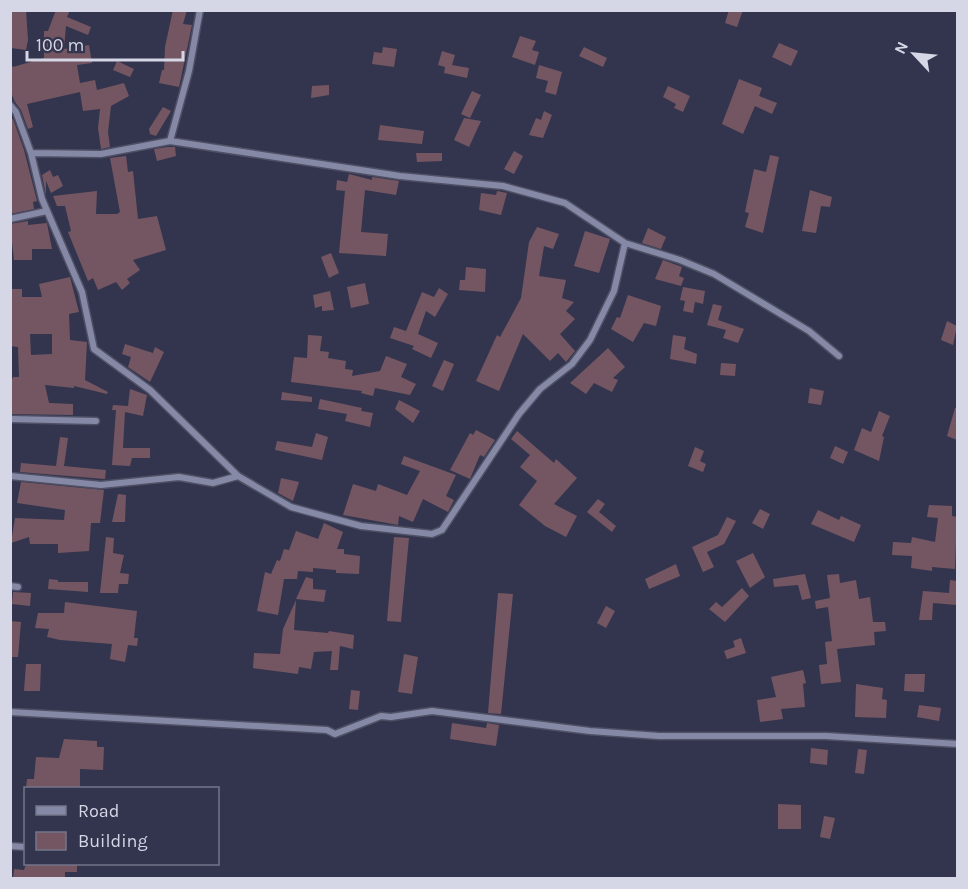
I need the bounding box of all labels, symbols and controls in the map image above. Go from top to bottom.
scale bar [27,24,183,62]
north arrow [884,24,944,84]
text: 100 m [36,34,84,56]
text: N [890,38,912,57]
legend [24,787,219,865]
text: Road [78,800,119,822]
text: Building [78,830,148,852]

